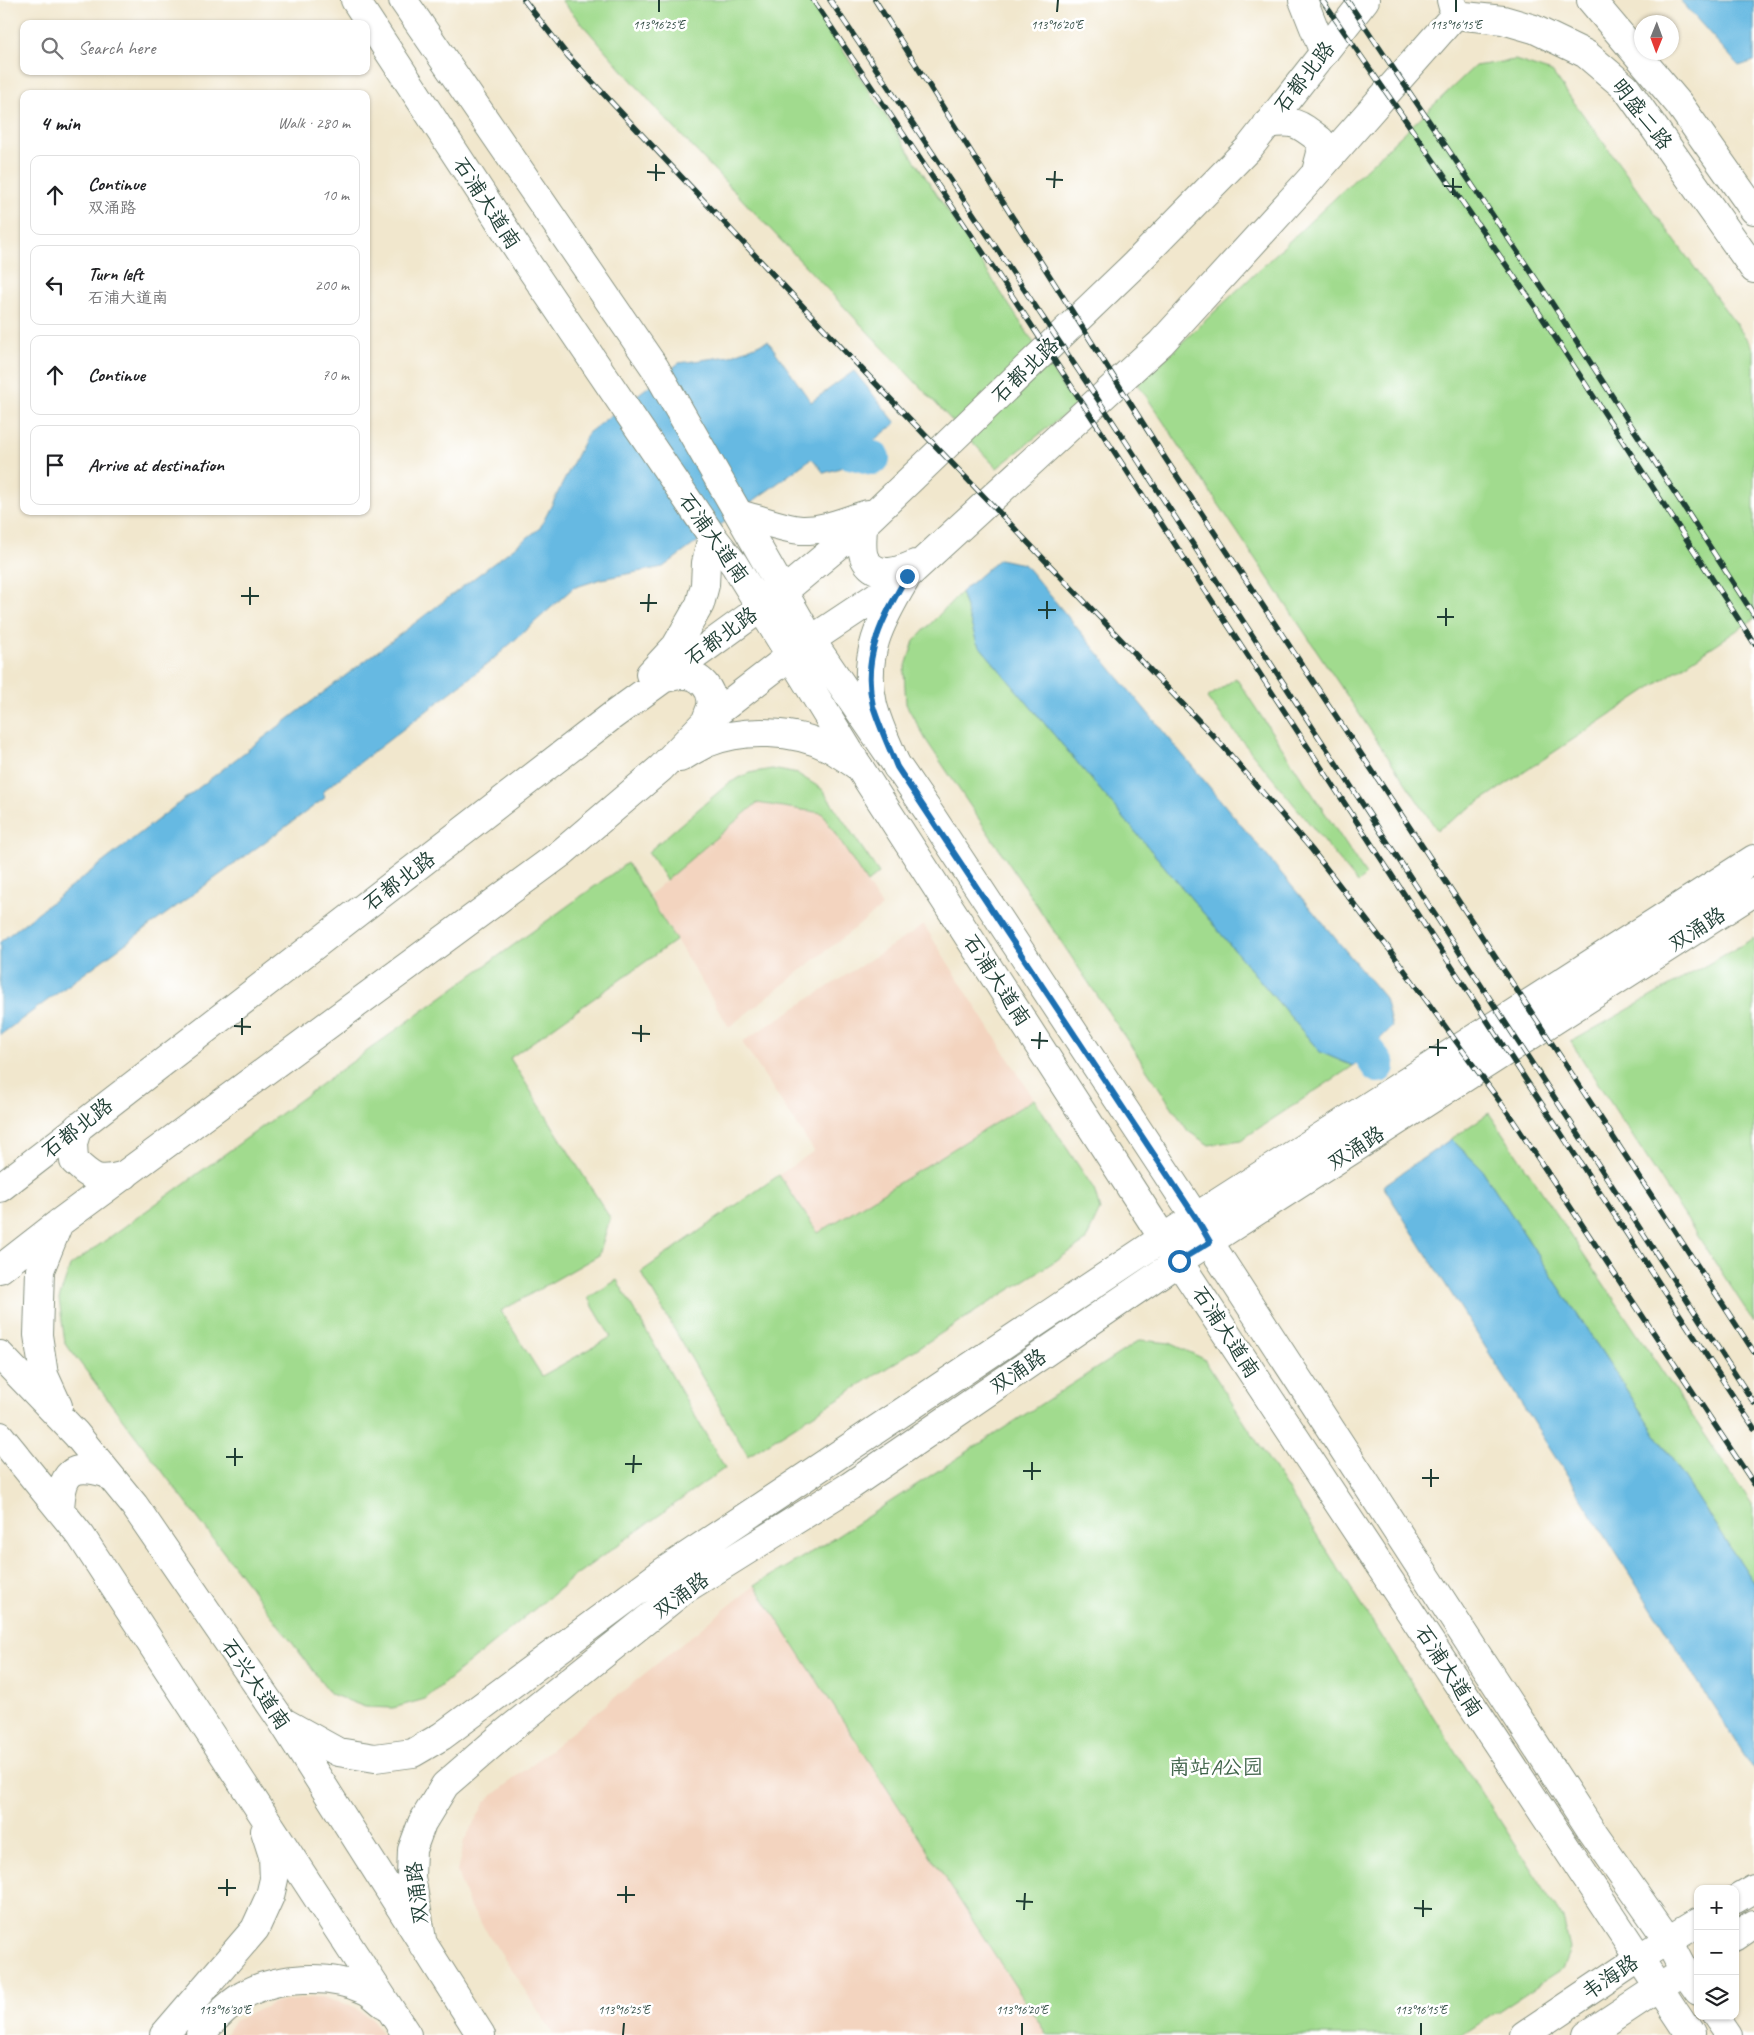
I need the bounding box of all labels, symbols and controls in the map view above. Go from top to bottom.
north arrow [1634,15,1679,60]
text: 113°16'25"E [633,17,687,33]
text: 113°16'20"E [1031,17,1085,33]
text: 113°16'15"E [1430,17,1484,33]
search box [20,20,370,75]
icon: search [38,34,66,62]
text: Search here [78,36,155,60]
street label: 石都北路 [1268,36,1340,118]
street label: 明盛二路 [1606,73,1678,155]
text: 4 min [40,110,80,136]
text: Walk · 280 m [278,113,350,133]
street label: 石浦大道南 [448,152,526,254]
text: Continue [88,172,145,196]
icon: ahead [41,181,69,209]
text: 10 m [322,185,349,205]
text: 双涌路 [88,198,136,218]
text: Turn left [88,262,143,286]
icon: left [41,271,69,299]
text: 200 m [315,275,349,295]
text: 石浦大道南 [88,288,168,308]
street label: 石都北路 [986,331,1064,409]
icon: ahead [41,361,69,389]
text: Continue [88,363,145,387]
text: 70 m [322,365,349,385]
icon: arrive [41,451,69,479]
text: Arrive at destination [88,453,224,477]
street label: 石浦大道南 [673,488,755,588]
route end [896,565,919,588]
street label: 石都北路 [679,601,763,671]
street label: 石都北路 [358,845,440,917]
street label: 双涌路 [1664,901,1730,957]
street label: 石浦大道南 [958,929,1036,1031]
street label: 石都北路 [36,1092,118,1164]
street label: 双涌路 [1323,1120,1389,1176]
route start [1168,1250,1191,1273]
street label: 石浦大道南 [1187,1281,1265,1383]
street label: 双涌路 [985,1343,1051,1399]
street label: 双涌路 [648,1566,714,1624]
street label: 石浦大道南 [1410,1620,1488,1722]
street label: 石兴大道南 [216,1633,296,1735]
park label: 南站A公园 [1169,1754,1263,1780]
street label: 双涌路 [400,1860,434,1926]
map controls [1694,1885,1739,2020]
button: + [1694,1885,1739,1930]
button: − [1694,1930,1739,1975]
street label: 韦海路 [1577,1949,1643,2005]
button: layers [1694,1975,1739,2020]
text: 113°16'30"E [199,2002,253,2018]
text: 113°16'25"E [598,2002,652,2018]
text: 113°16'20"E [996,2002,1050,2018]
text: 113°16'15"E [1395,2002,1449,2018]

